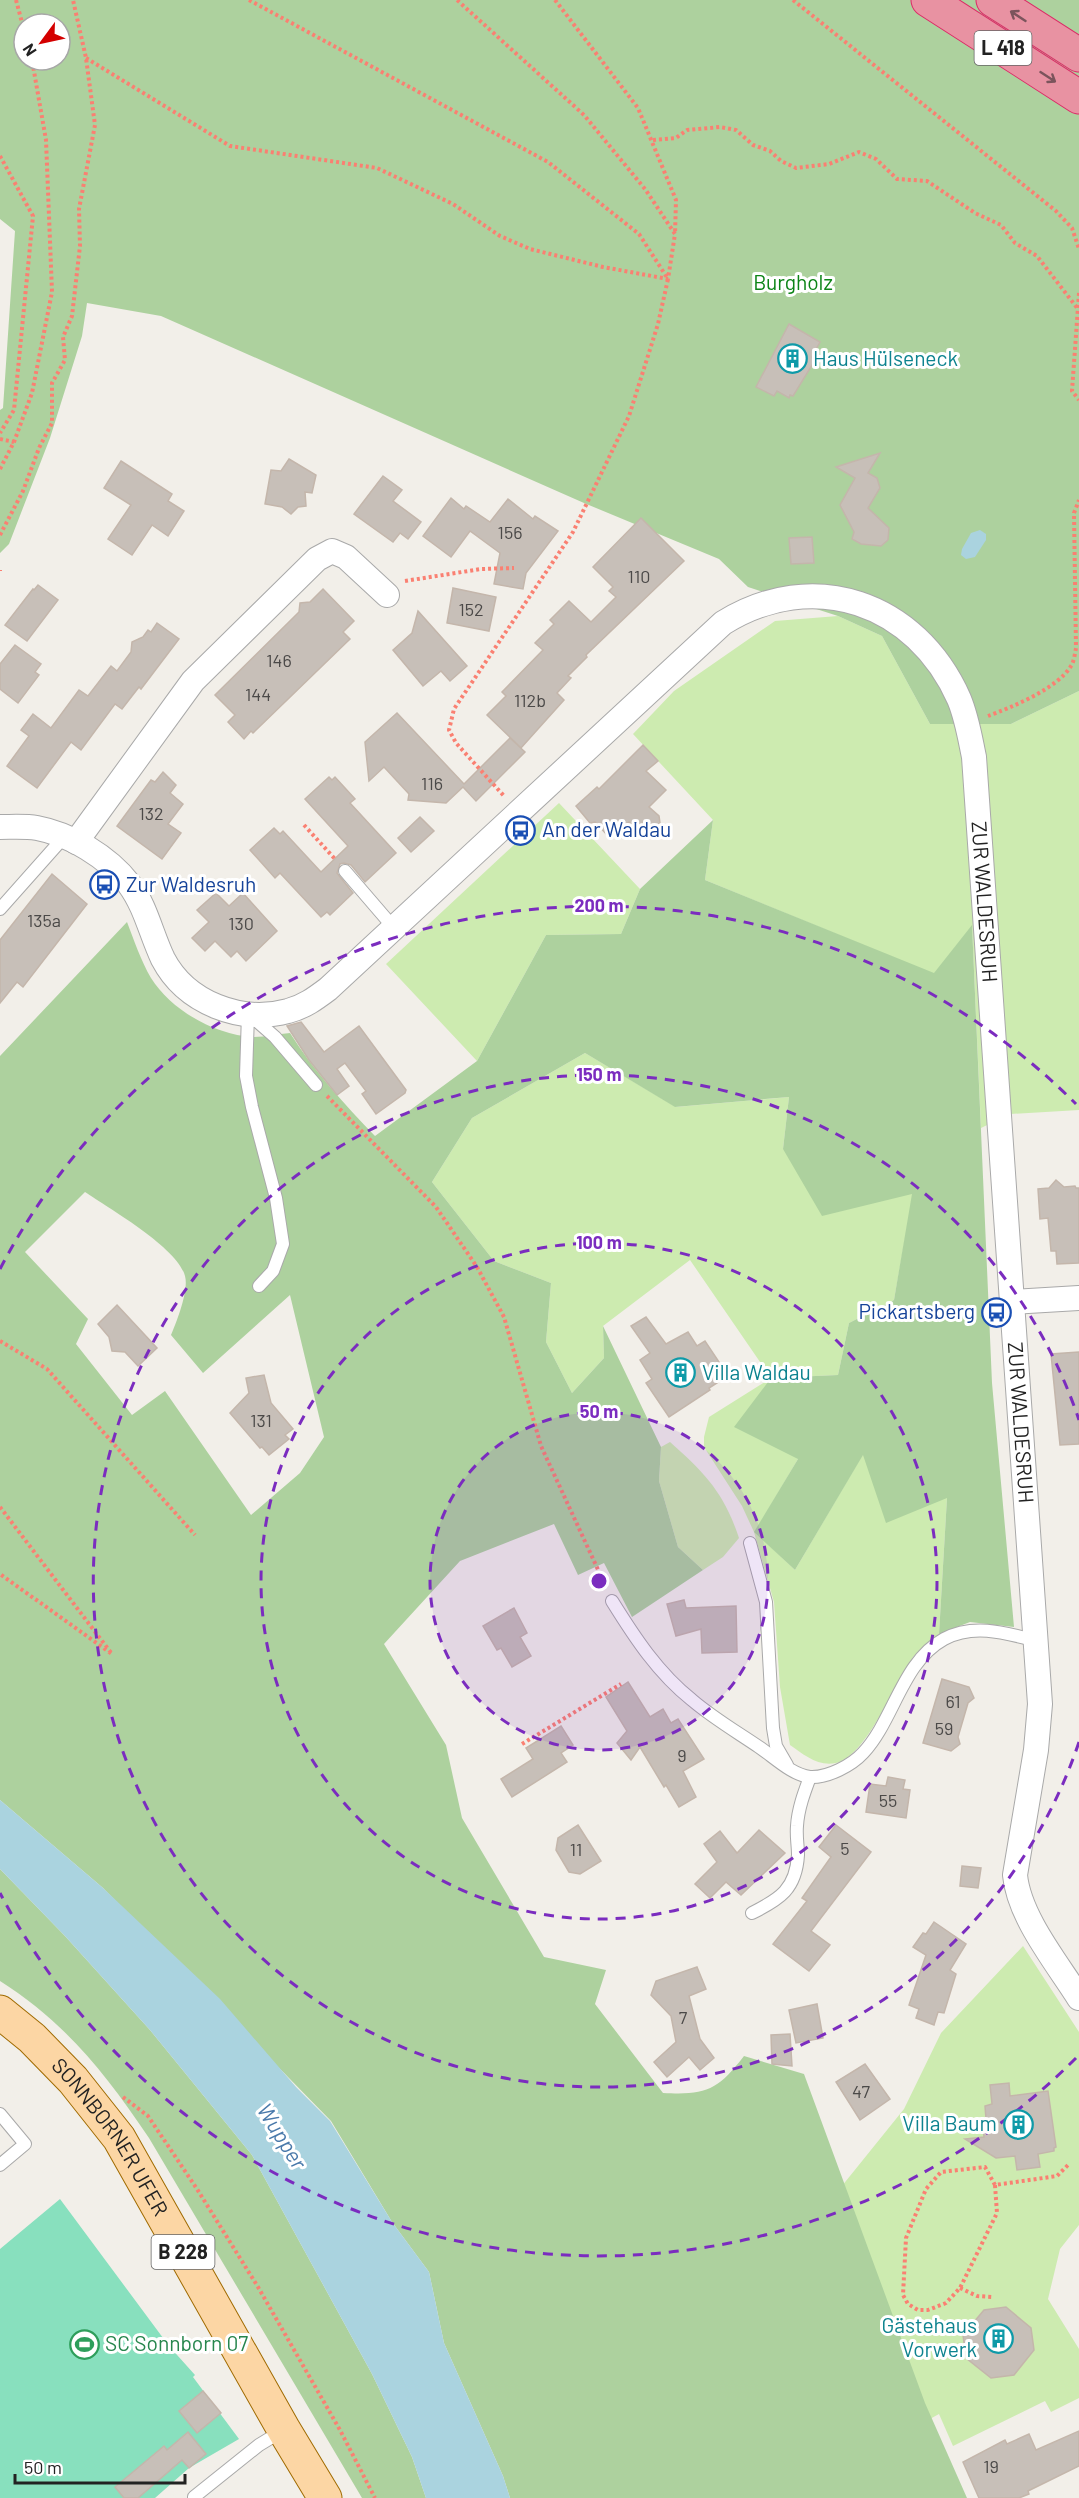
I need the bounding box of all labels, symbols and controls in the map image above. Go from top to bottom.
one-way arrow [1011,10,1027,22]
north arrow [12,12,72,72]
road number: L 418 [974,31,1032,65]
text: N [18,41,40,60]
one-way arrow [1039,71,1056,83]
park label: Burgholz [753,269,833,294]
building icon: Haus Hülseneck [776,343,808,375]
place label: Haus Hülseneck [813,345,958,370]
house number: 156 [498,521,522,543]
house number: 110 [628,565,650,587]
house number: 152 [458,598,484,620]
house number: 146 [266,649,292,671]
house number: 144 [245,683,271,705]
house number: 112b [514,689,546,711]
house number: 116 [421,772,443,794]
house number: 132 [138,802,164,824]
bus stop icon: An der Waldau [505,814,537,846]
place label: An der Waldau [542,816,671,841]
street label: ZUR WALDESRUH [968,820,1004,983]
bus stop icon: Zur Waldesruh [89,869,121,901]
place label: Zur Waldesruh [126,871,256,896]
text: 200 m [574,894,624,916]
house number: 135a [27,909,61,931]
house number: 130 [228,912,254,934]
text: 150 m [577,1063,621,1085]
text: 100 m [576,1231,622,1253]
bus stop icon: Pickartsberg [980,1296,1012,1328]
place label: Pickartsberg [858,1298,975,1323]
street label: ZUR WALDESRUH [1004,1341,1040,1504]
building icon: Villa Waldau [665,1357,697,1389]
place label: Villa Waldau [702,1359,811,1384]
text: 50 m [580,1400,618,1422]
house number: 131 [250,1409,272,1431]
centre of rings [589,1571,609,1591]
house number: 61 [945,1690,961,1712]
house number: 59 [935,1717,953,1739]
house number: 9 [677,1744,687,1766]
house number: 55 [879,1789,897,1811]
house number: 5 [840,1837,850,1859]
house number: 11 [570,1838,582,1860]
house number: 7 [679,2006,688,2028]
street label: SONNBORNER UFER [47,2052,174,2220]
house number: 47 [852,2080,870,2102]
water label: Wupper [253,2098,314,2174]
building icon: Villa Baum [1002,2108,1034,2140]
place label: Villa Baum [902,2110,997,2135]
road number: B 228 [152,2235,214,2269]
place label: Gästehaus Vorwerk [882,2312,977,2361]
building icon: Gästehaus Vorwerk [982,2322,1014,2354]
sports icon: SC Sonnborn 07 [68,2328,100,2360]
place label: SC Sonnborn 07 [105,2330,248,2355]
scale bar [15,2447,184,2485]
house number: 19 [983,2455,999,2477]
text: 50 m [24,2456,62,2478]

